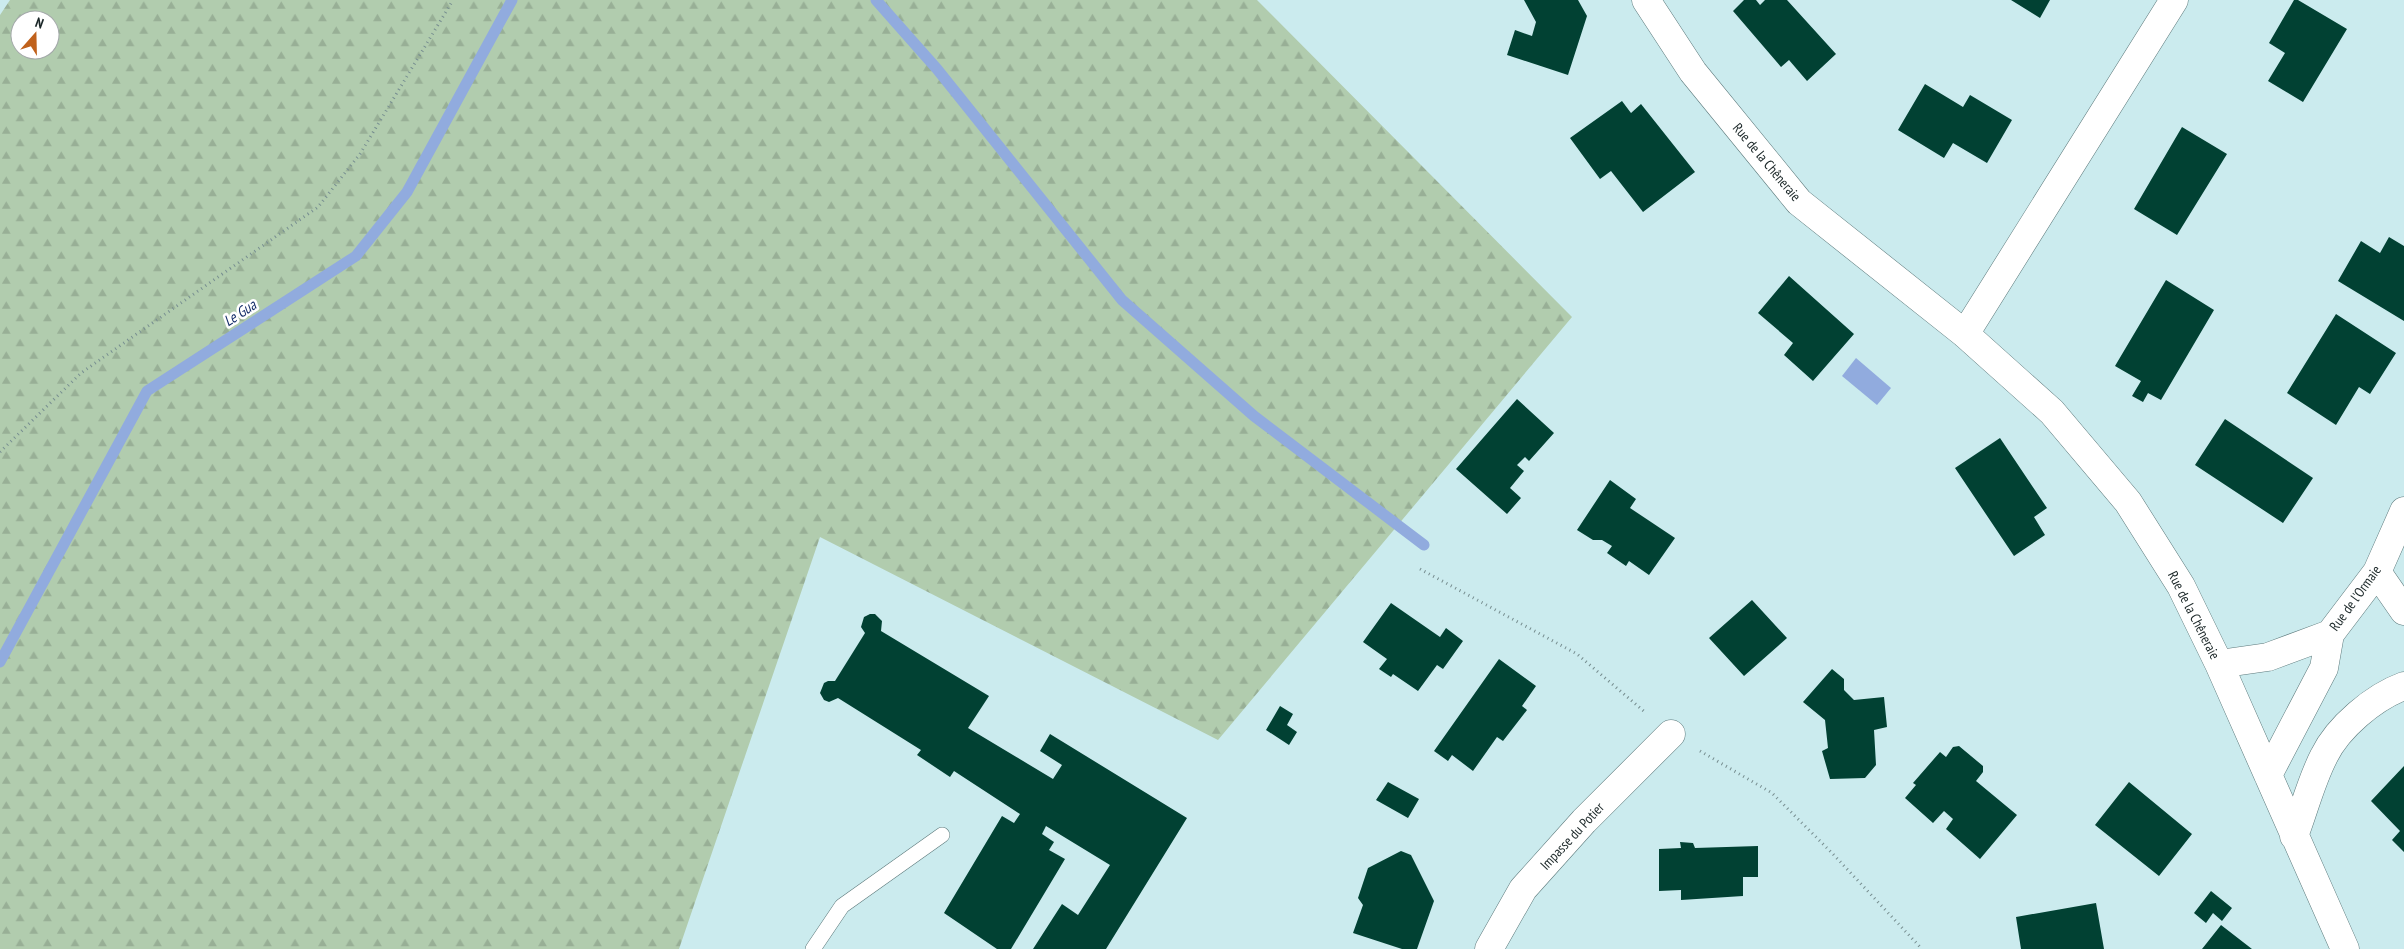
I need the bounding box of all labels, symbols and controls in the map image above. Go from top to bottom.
north arrow [10,10,60,60]
text: N [33,13,46,33]
street label: Rue de la Chêneraie [1729,119,1805,205]
water label: Le Gua [220,295,260,330]
street label: Rue de l'Ormaie [2325,561,2385,634]
street label: Rue de la Chêneraie [2164,568,2224,662]
street label: Impasse du Potier [1536,798,1608,874]

